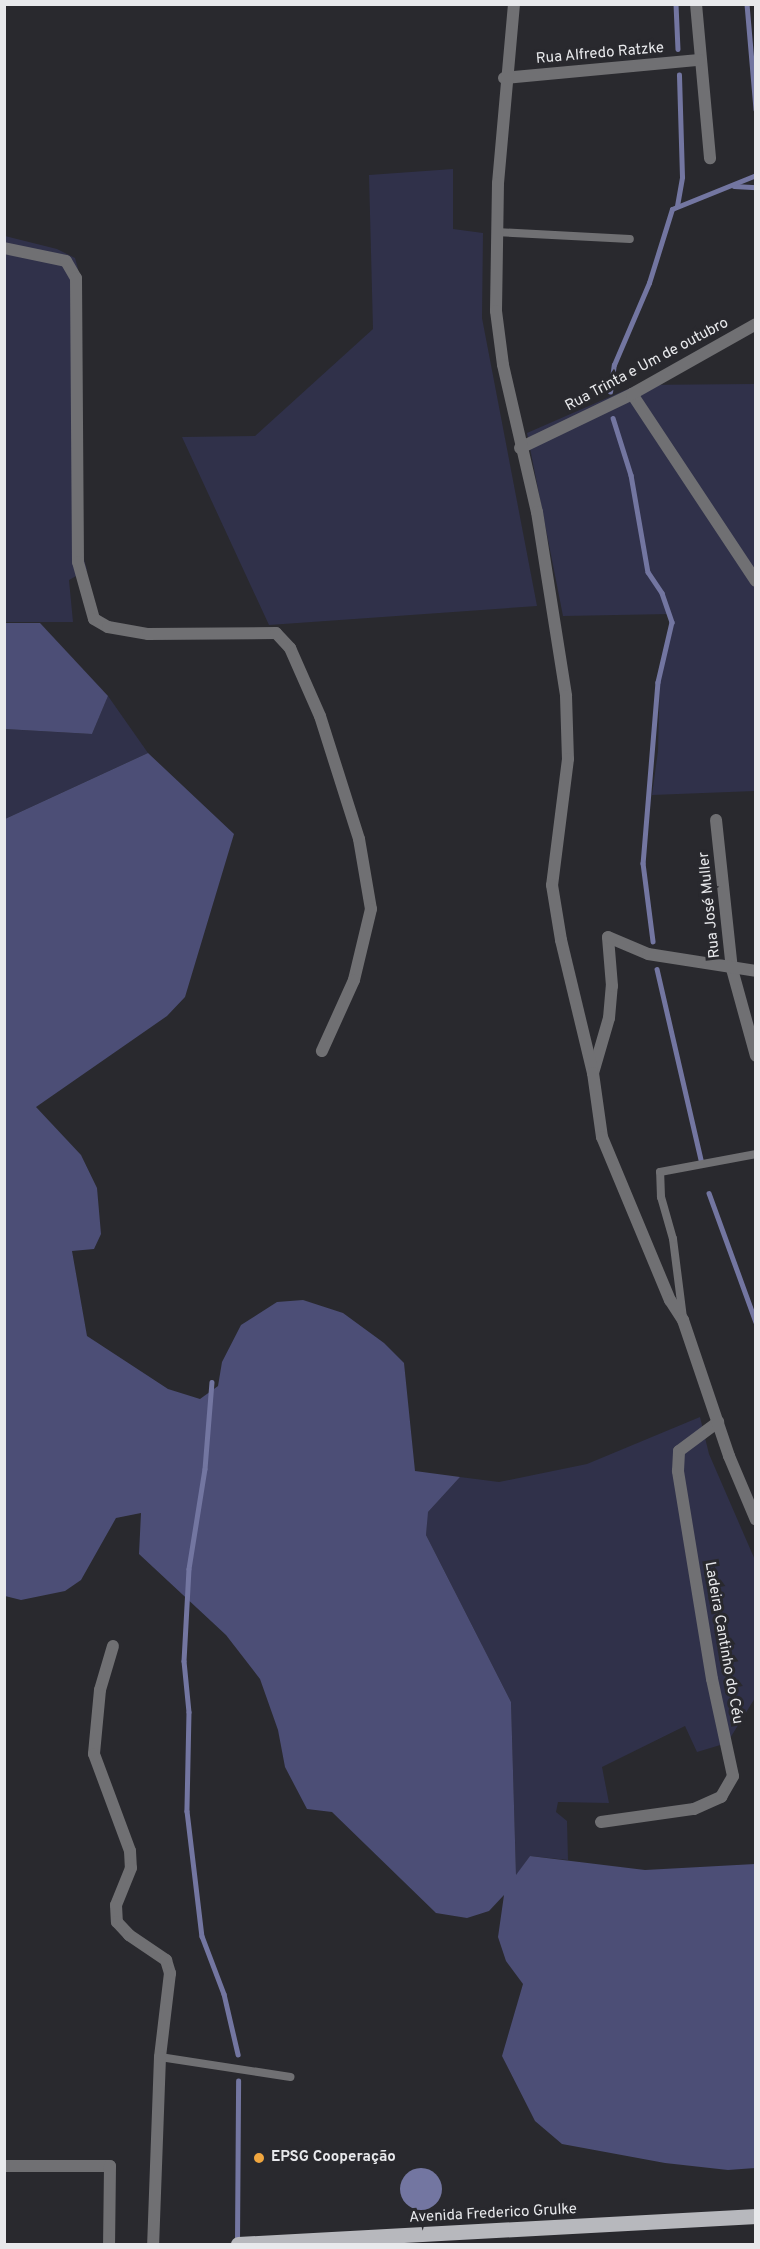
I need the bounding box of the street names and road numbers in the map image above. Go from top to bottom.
street label: Rua Alfredo Ratzke [535,39,665,69]
street label: Rua Trinta e Um de outubro [562,314,732,416]
street label: Rua José Muller [695,851,725,959]
street label: Ladeira Cantinho do Céu [700,1560,746,1726]
street label: Avenida Frederico Grulke [409,2201,577,2227]

